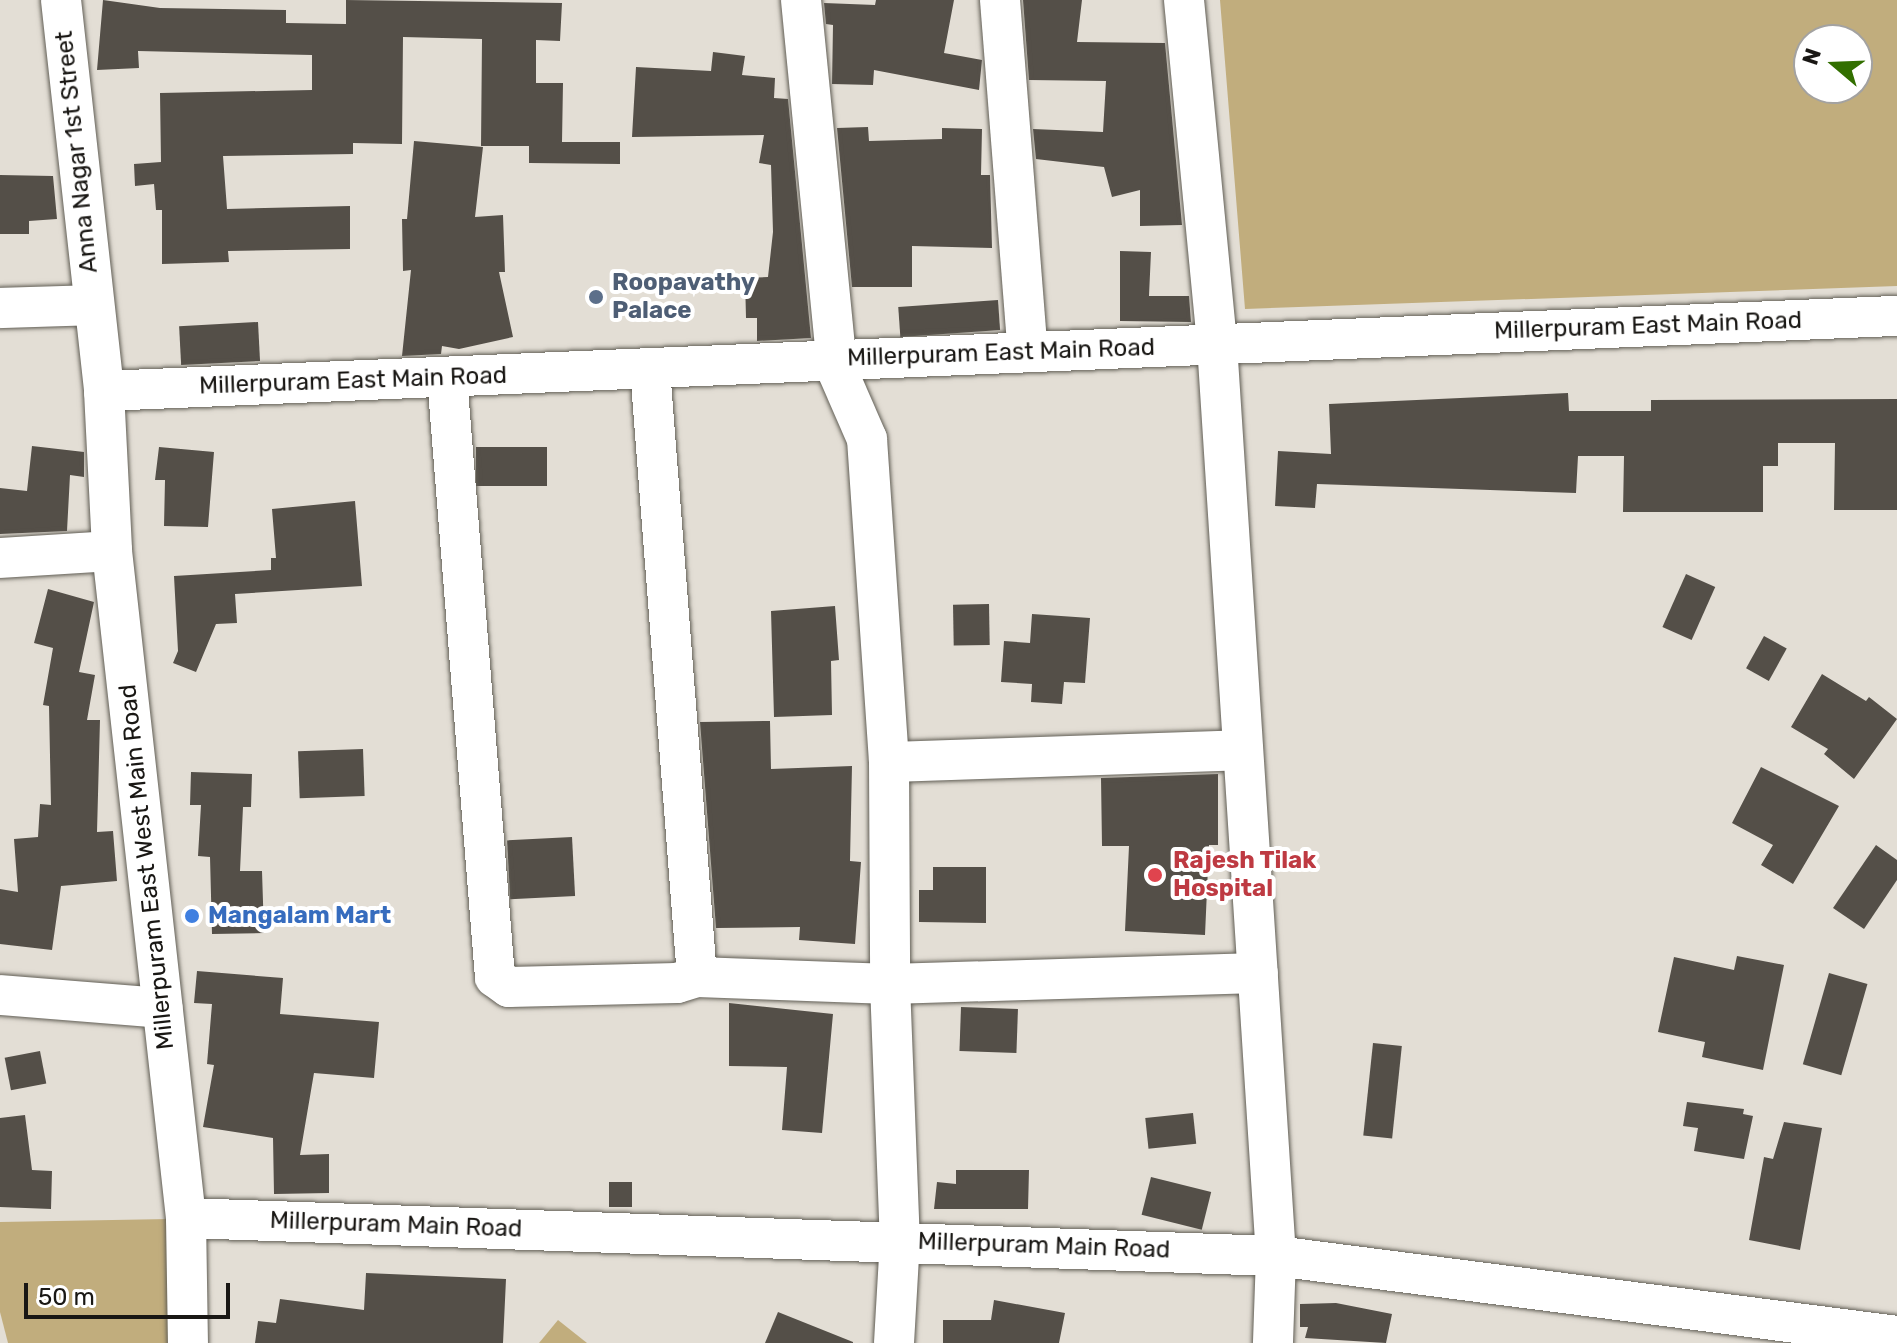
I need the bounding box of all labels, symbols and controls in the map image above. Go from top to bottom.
north arrow [1793,24,1873,104]
street label: Anna Nagar 1st Street [50,29,104,275]
text: N [1796,45,1827,69]
place label: Roopavathy Palace [612,269,755,325]
marker: Roopavathy Palace [587,288,605,306]
street label: Millerpuram East Main Road [1494,306,1802,346]
street label: Millerpuram East Main Road [847,333,1155,373]
street label: Millerpuram East Main Road [199,361,507,401]
street label: Millerpuram East West Main Road [113,683,181,1051]
place label: Rajesh Tilak Hospital [1173,847,1317,903]
marker: Rajesh Tilak Hospital [1144,864,1166,886]
place label: Mangalam Mart [208,902,391,930]
marker: Mangalam Mart [183,907,201,925]
street label: Millerpuram Main Road [269,1206,523,1244]
street label: Millerpuram Main Road [917,1227,1171,1265]
scale bar [28,1267,234,1317]
text: 50 m [38,1283,95,1311]

